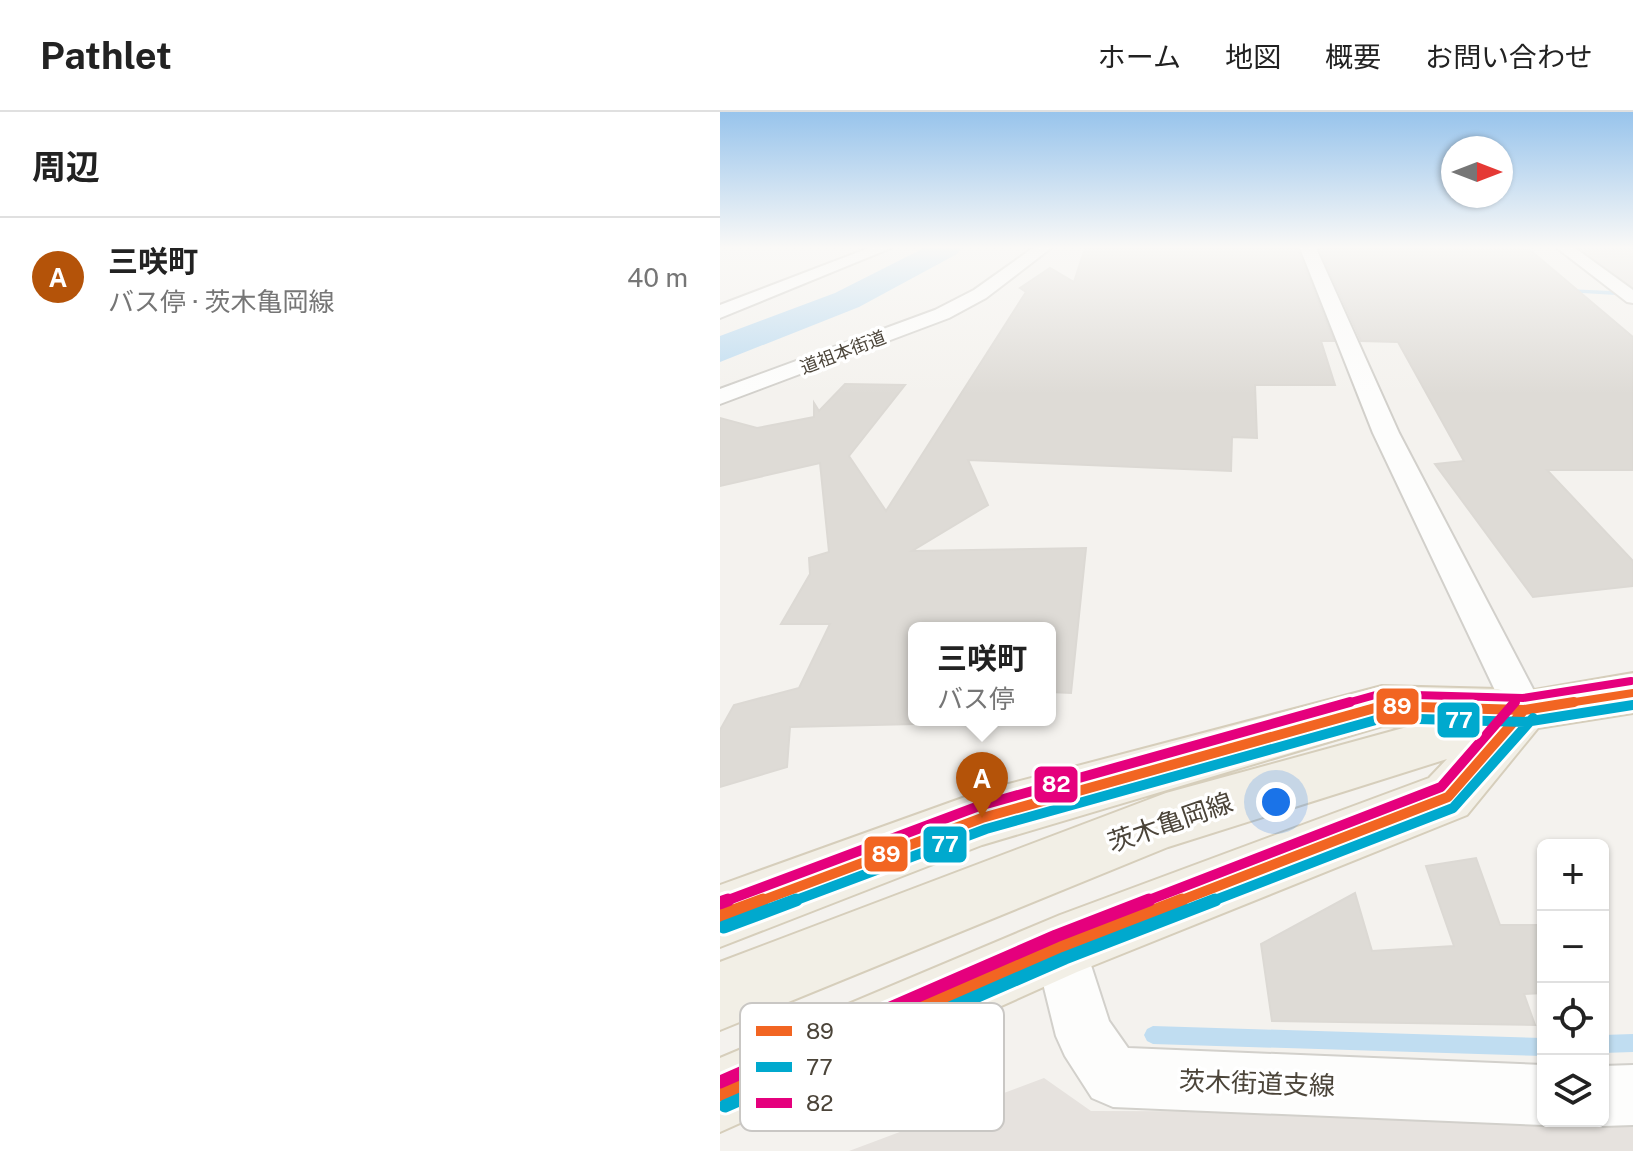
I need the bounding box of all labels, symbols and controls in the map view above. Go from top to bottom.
text: Pathlet [40,33,172,78]
text: ホーム [1098,40,1181,73]
text: 地図 [1225,40,1281,73]
text: 概要 [1325,40,1381,73]
text: お問い合わせ [1425,40,1593,73]
north arrow [1441,136,1513,208]
text: 周辺 [32,147,100,187]
text: 三咲町 [108,243,198,279]
text: A [49,262,67,293]
text: 40 m [627,262,688,293]
text: バス停 · 茨木亀岡線 [108,286,334,317]
street label: 道祖本街道 [797,326,889,378]
popup [908,622,1056,726]
text: 三咲町 [937,640,1027,676]
text: バス停 [937,683,1015,714]
line badge: 89 [1375,687,1420,726]
text: 89 [1382,693,1412,719]
line badge: 77 [1436,701,1481,739]
text: 77 [1445,707,1473,733]
pin: A [956,752,1008,818]
line badge: 82 [1033,765,1079,804]
text: 82 [1042,771,1070,797]
your location [1256,782,1296,822]
street label: 茨木亀岡線 [1103,786,1237,858]
line badge: 77 [922,825,968,864]
text: 77 [931,831,959,857]
line badge: 89 [863,835,909,873]
map controls [1537,839,1609,1127]
button: + [1537,839,1609,911]
text: 89 [871,841,901,867]
button: − [1537,911,1609,983]
button: locate [1537,983,1609,1055]
legend [740,1003,1004,1131]
text: 89 [806,1018,834,1044]
text: 77 [806,1054,833,1080]
button: layers [1537,1055,1609,1127]
street label: 茨木街道支線 [1178,1065,1336,1101]
text: 82 [806,1090,833,1116]

